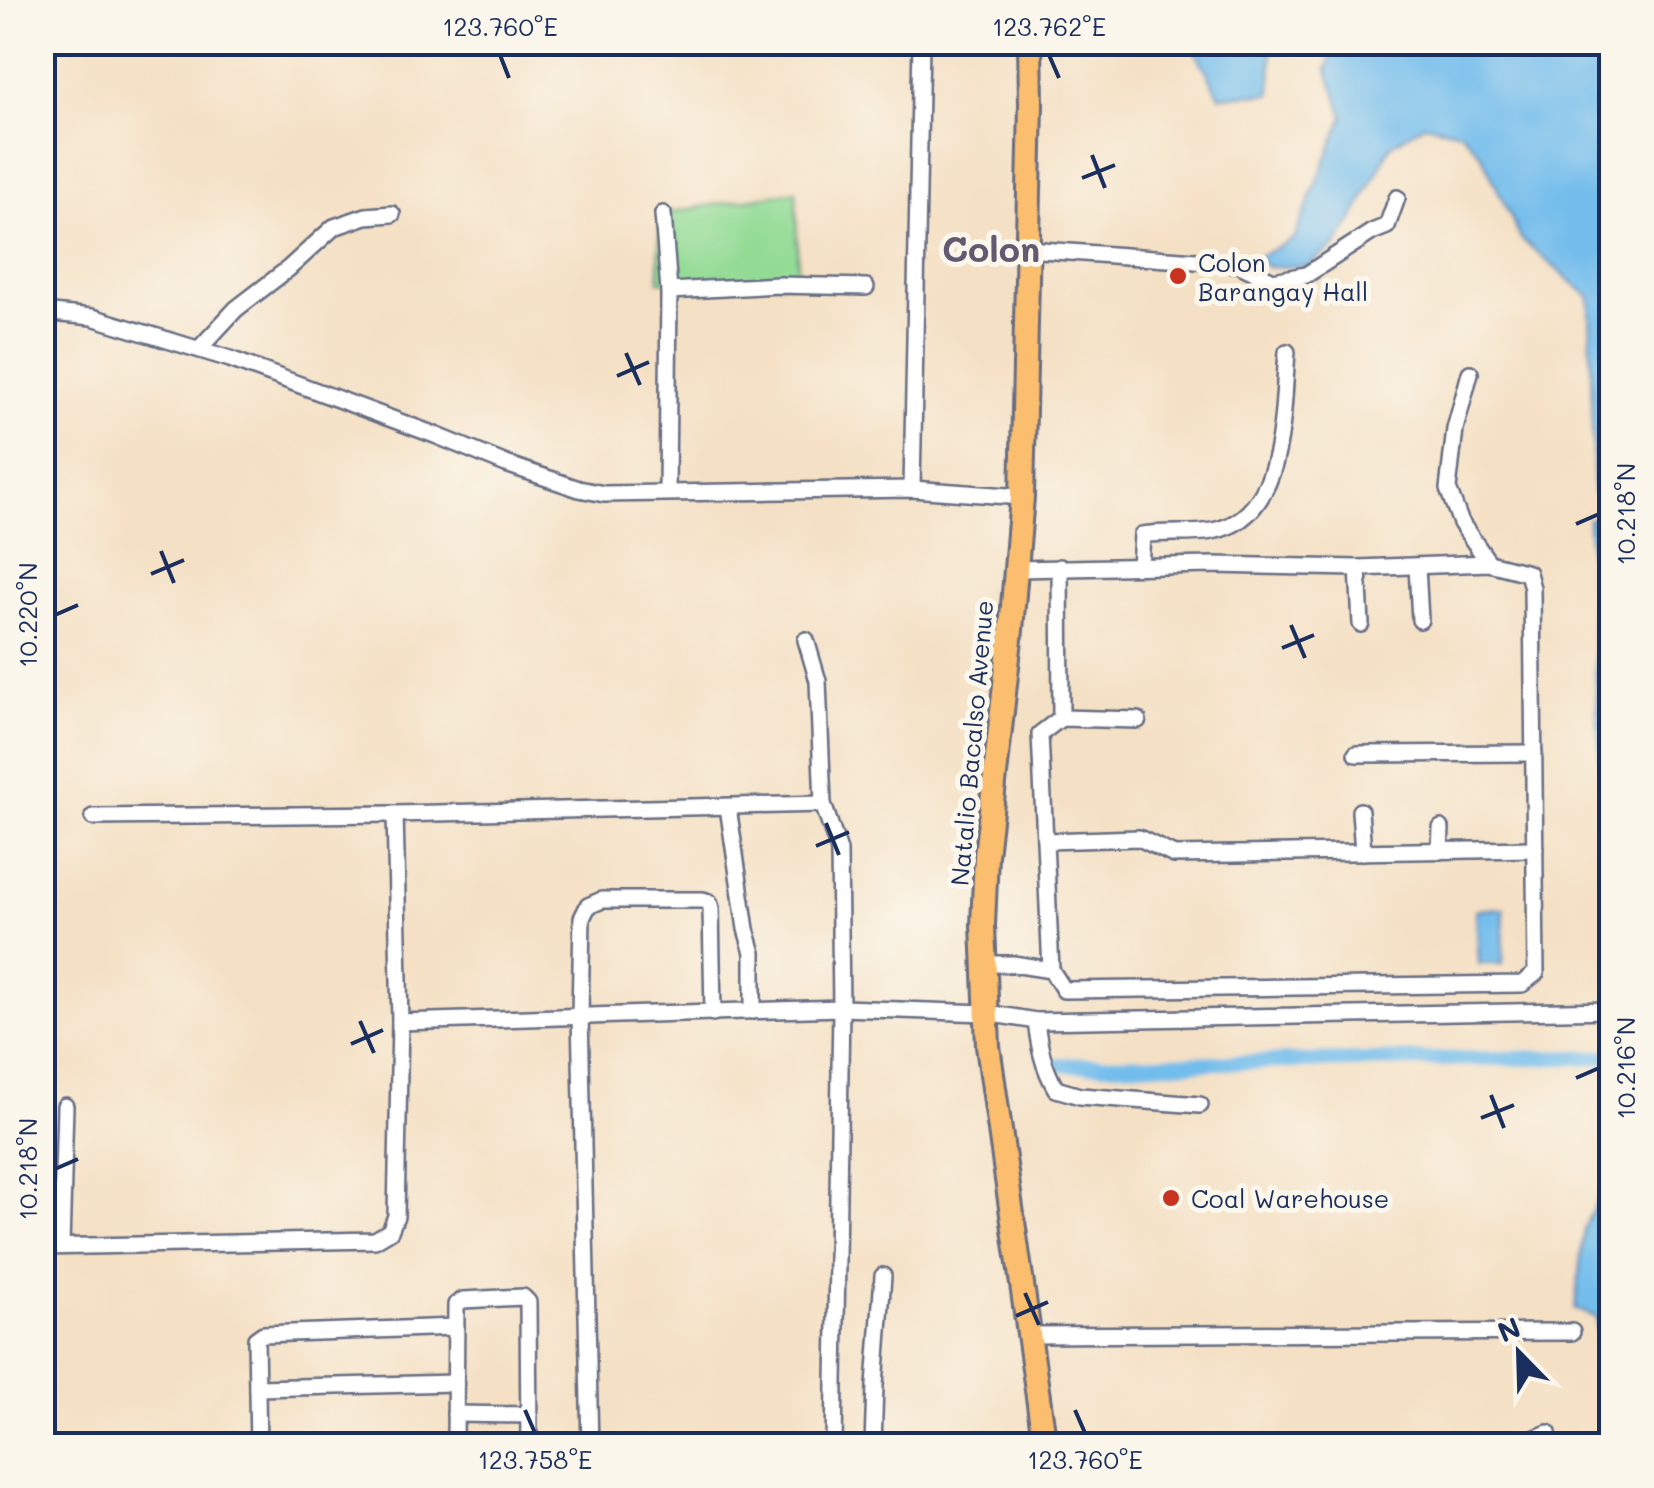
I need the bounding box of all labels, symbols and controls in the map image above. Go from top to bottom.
text: 123.760°E [442,10,558,42]
text: 123.762°E [992,10,1106,42]
district label: Colon [942,225,1040,271]
place label: Colon Barangay Hall [1198,246,1368,308]
marker: Colon Barangay Hall [1167,265,1189,287]
text: 10.218°N [1609,463,1641,565]
text: 10.220°N [11,562,43,668]
street label: Natalio Bacalso Avenue [943,599,999,887]
text: 10.216°N [1609,1017,1641,1119]
text: 10.218°N [11,1118,43,1220]
place label: Coal Warehouse [1191,1182,1389,1214]
marker: Coal Warehouse [1160,1187,1182,1209]
north arrow [1469,1303,1569,1403]
text: N [1492,1308,1526,1350]
text: 123.758°E [478,1443,592,1475]
text: 123.760°E [1027,1443,1143,1475]

